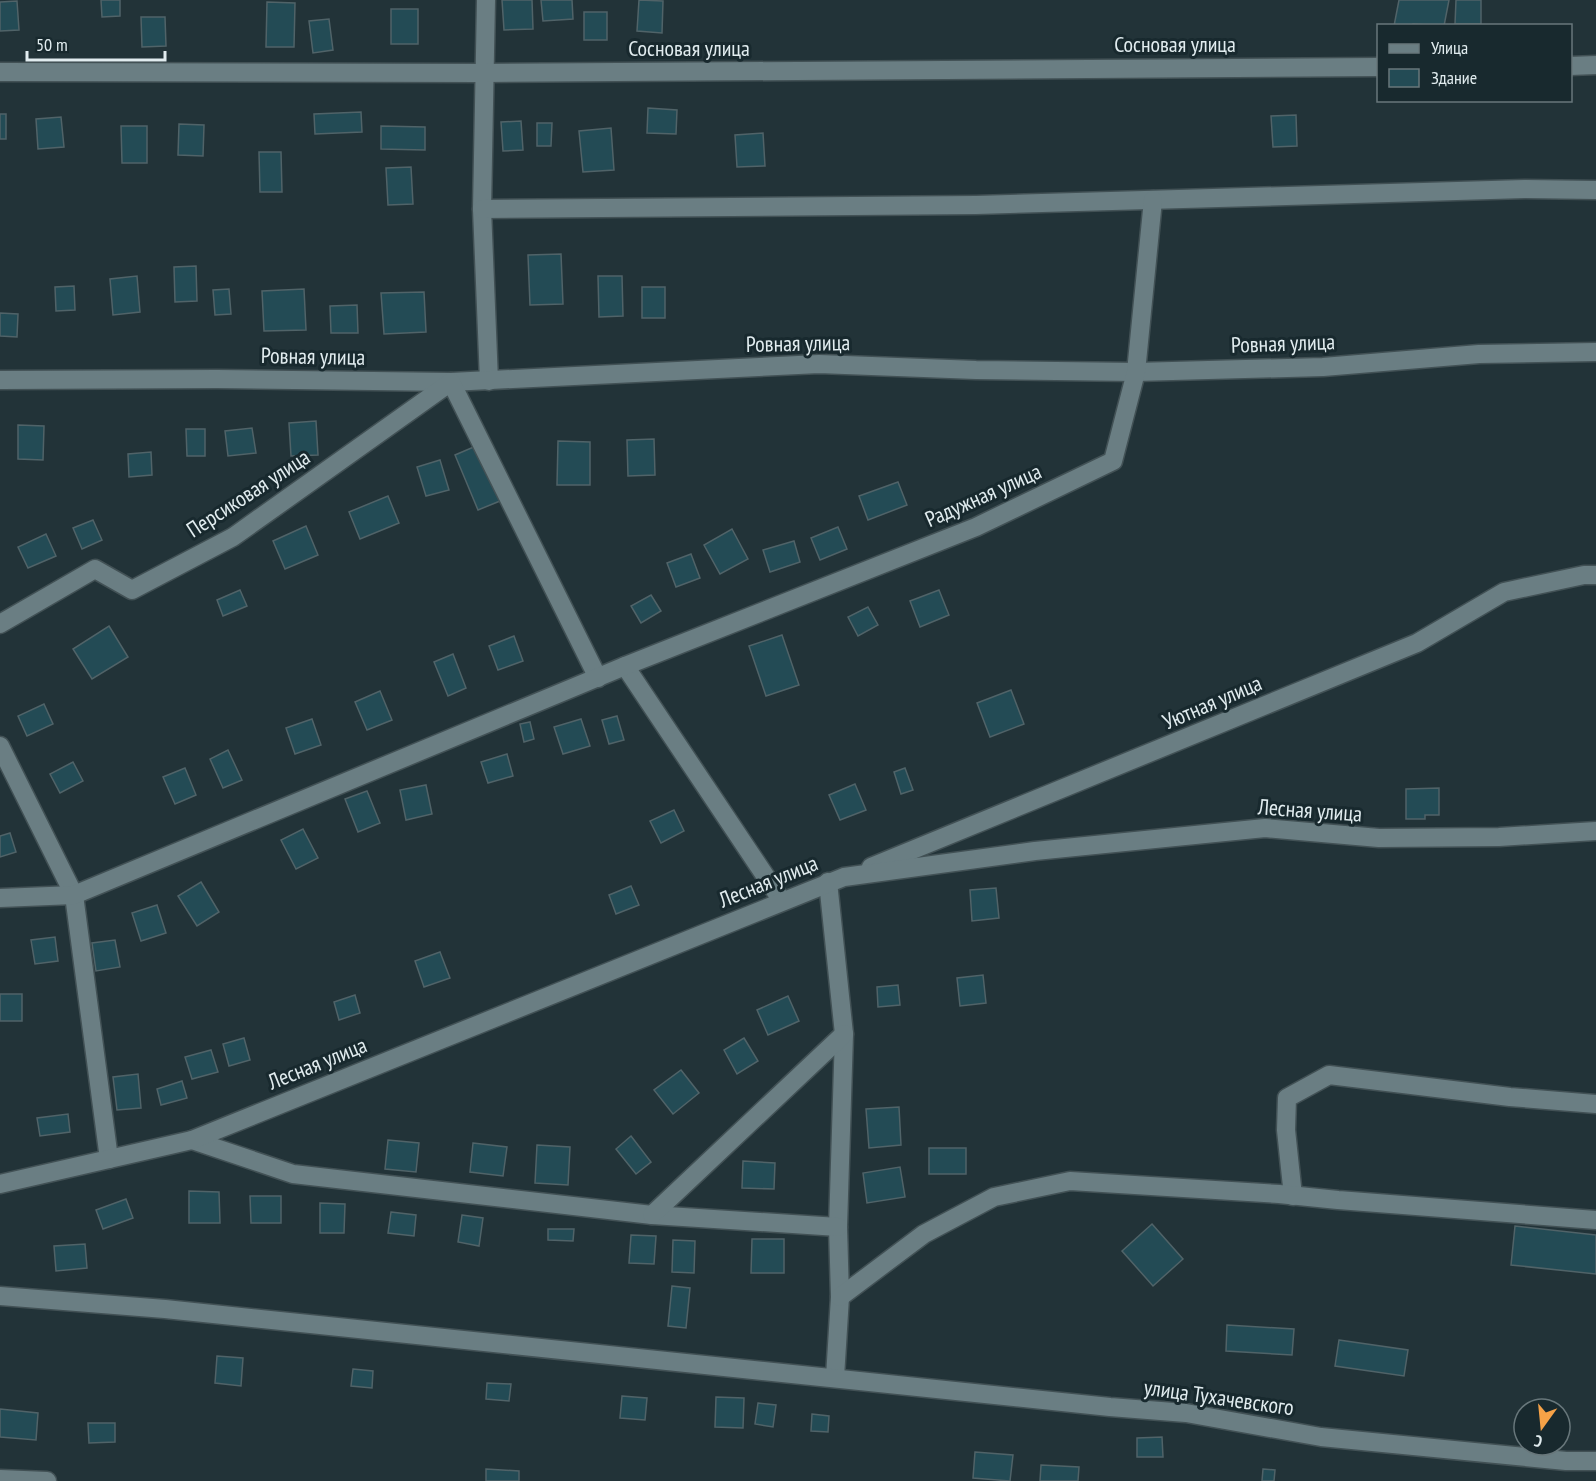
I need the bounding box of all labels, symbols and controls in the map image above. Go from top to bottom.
scale bar [27,24,165,62]
legend [1377,24,1572,102]
street label: Сосновая улица [1114,30,1236,58]
text: 50 m [36,33,68,56]
street label: Сосновая улица [628,34,750,62]
text: Улица [1431,36,1468,59]
text: Здание [1431,66,1477,89]
street label: Ровная улица [1230,327,1336,359]
street label: Ровная улица [746,328,850,358]
street label: Ровная улица [261,341,365,371]
street label: Персиковая улица [181,443,315,543]
street label: Радужная улица [920,457,1046,533]
street label: Уютная улица [1158,669,1266,735]
street label: Лесная улица [1256,792,1363,828]
street label: Лесная улица [713,848,822,914]
street label: Лесная улица [262,1030,371,1096]
street label: улица Тухачевского [1142,1373,1296,1421]
north arrow [1512,1397,1572,1457]
text: С [1531,1431,1544,1452]

